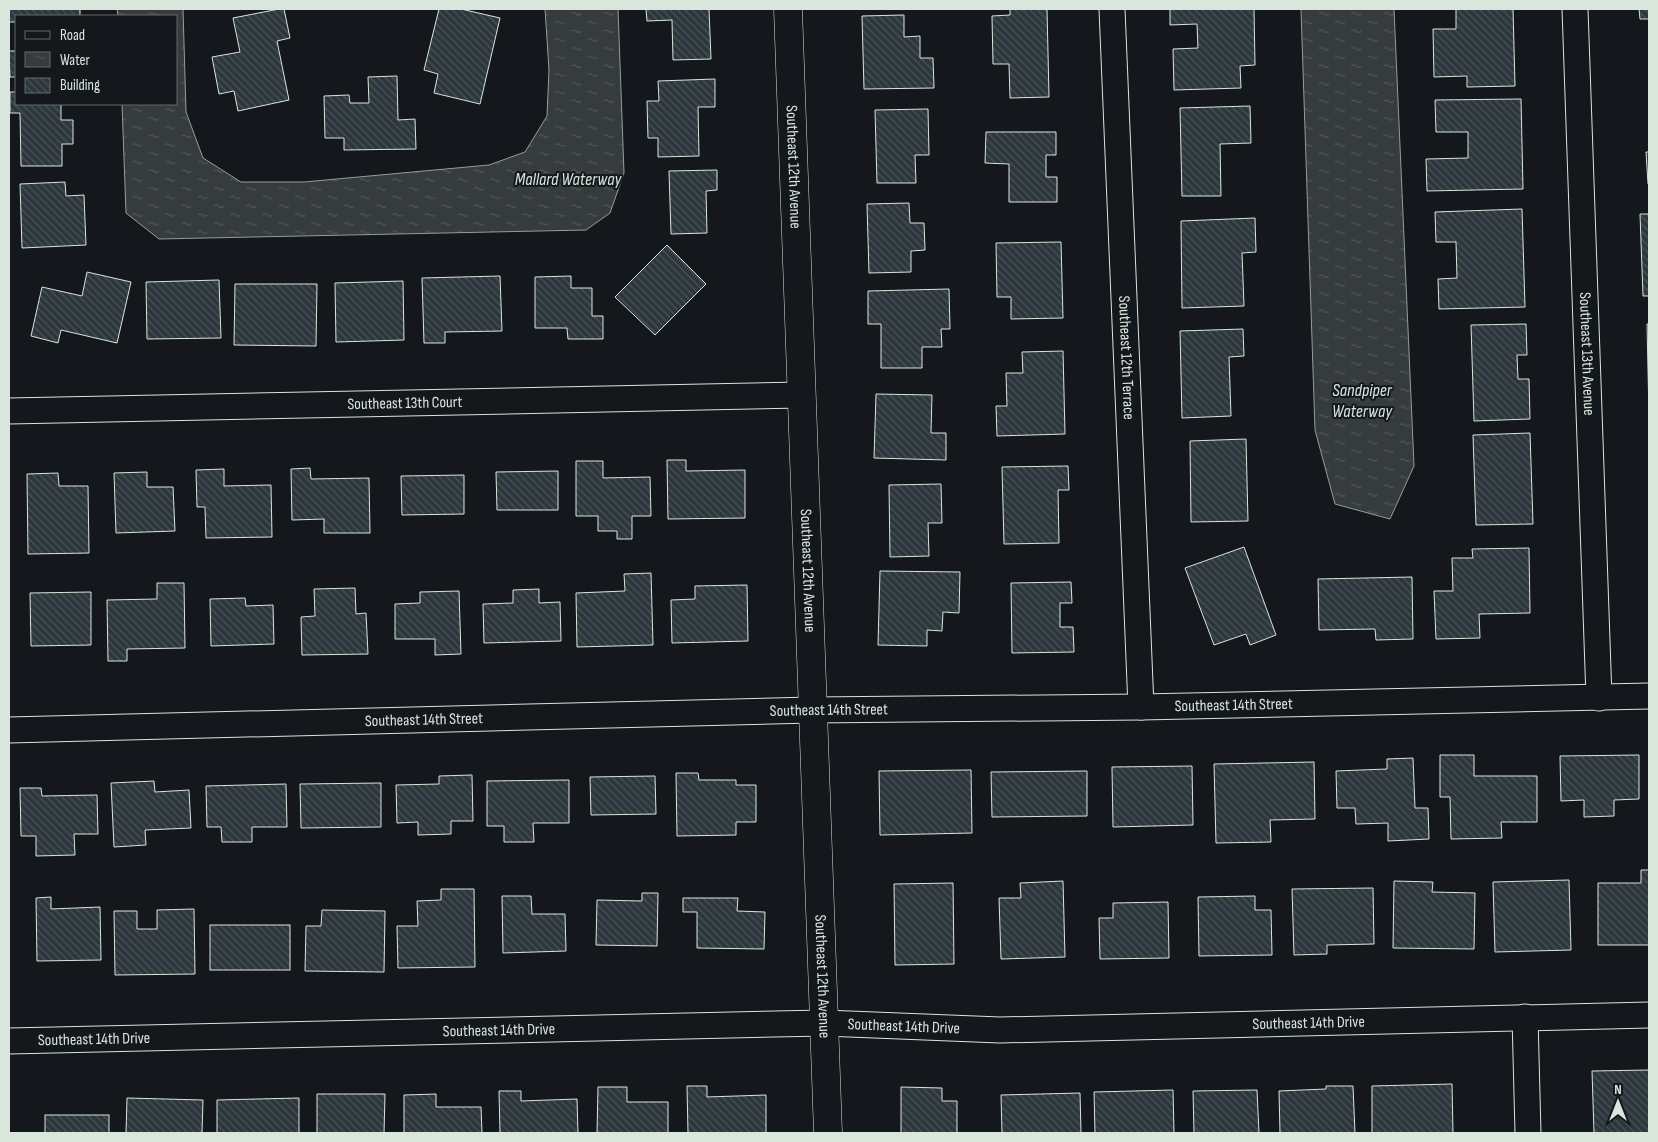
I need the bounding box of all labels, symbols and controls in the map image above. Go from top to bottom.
legend [15,15,178,105]
text: Road [60,26,85,45]
text: Water [60,51,91,70]
text: Building [60,76,100,95]
street label: Southeast 12th Avenue [782,105,805,229]
water label: Mallard Waterway [515,169,622,190]
street label: Southeast 13th Avenue [1575,292,1599,416]
street label: Southeast 12th Terrace [1114,295,1139,420]
water label: Sandpiper Waterway [1332,380,1393,422]
street label: Southeast 13th Court [347,392,463,414]
street label: Southeast 12th Avenue [796,509,820,633]
street label: Southeast 14th Street [1174,694,1293,716]
street label: Southeast 14th Street [769,700,888,721]
street label: Southeast 14th Street [365,709,483,731]
street label: Southeast 12th Avenue [811,914,834,1038]
street label: Southeast 14th Drive [1252,1012,1365,1034]
street label: Southeast 14th Drive [847,1014,960,1038]
street label: Southeast 14th Drive [443,1019,555,1041]
street label: Southeast 14th Drive [38,1028,150,1050]
north arrow [1593,1077,1643,1127]
text: N [1614,1081,1622,1098]

